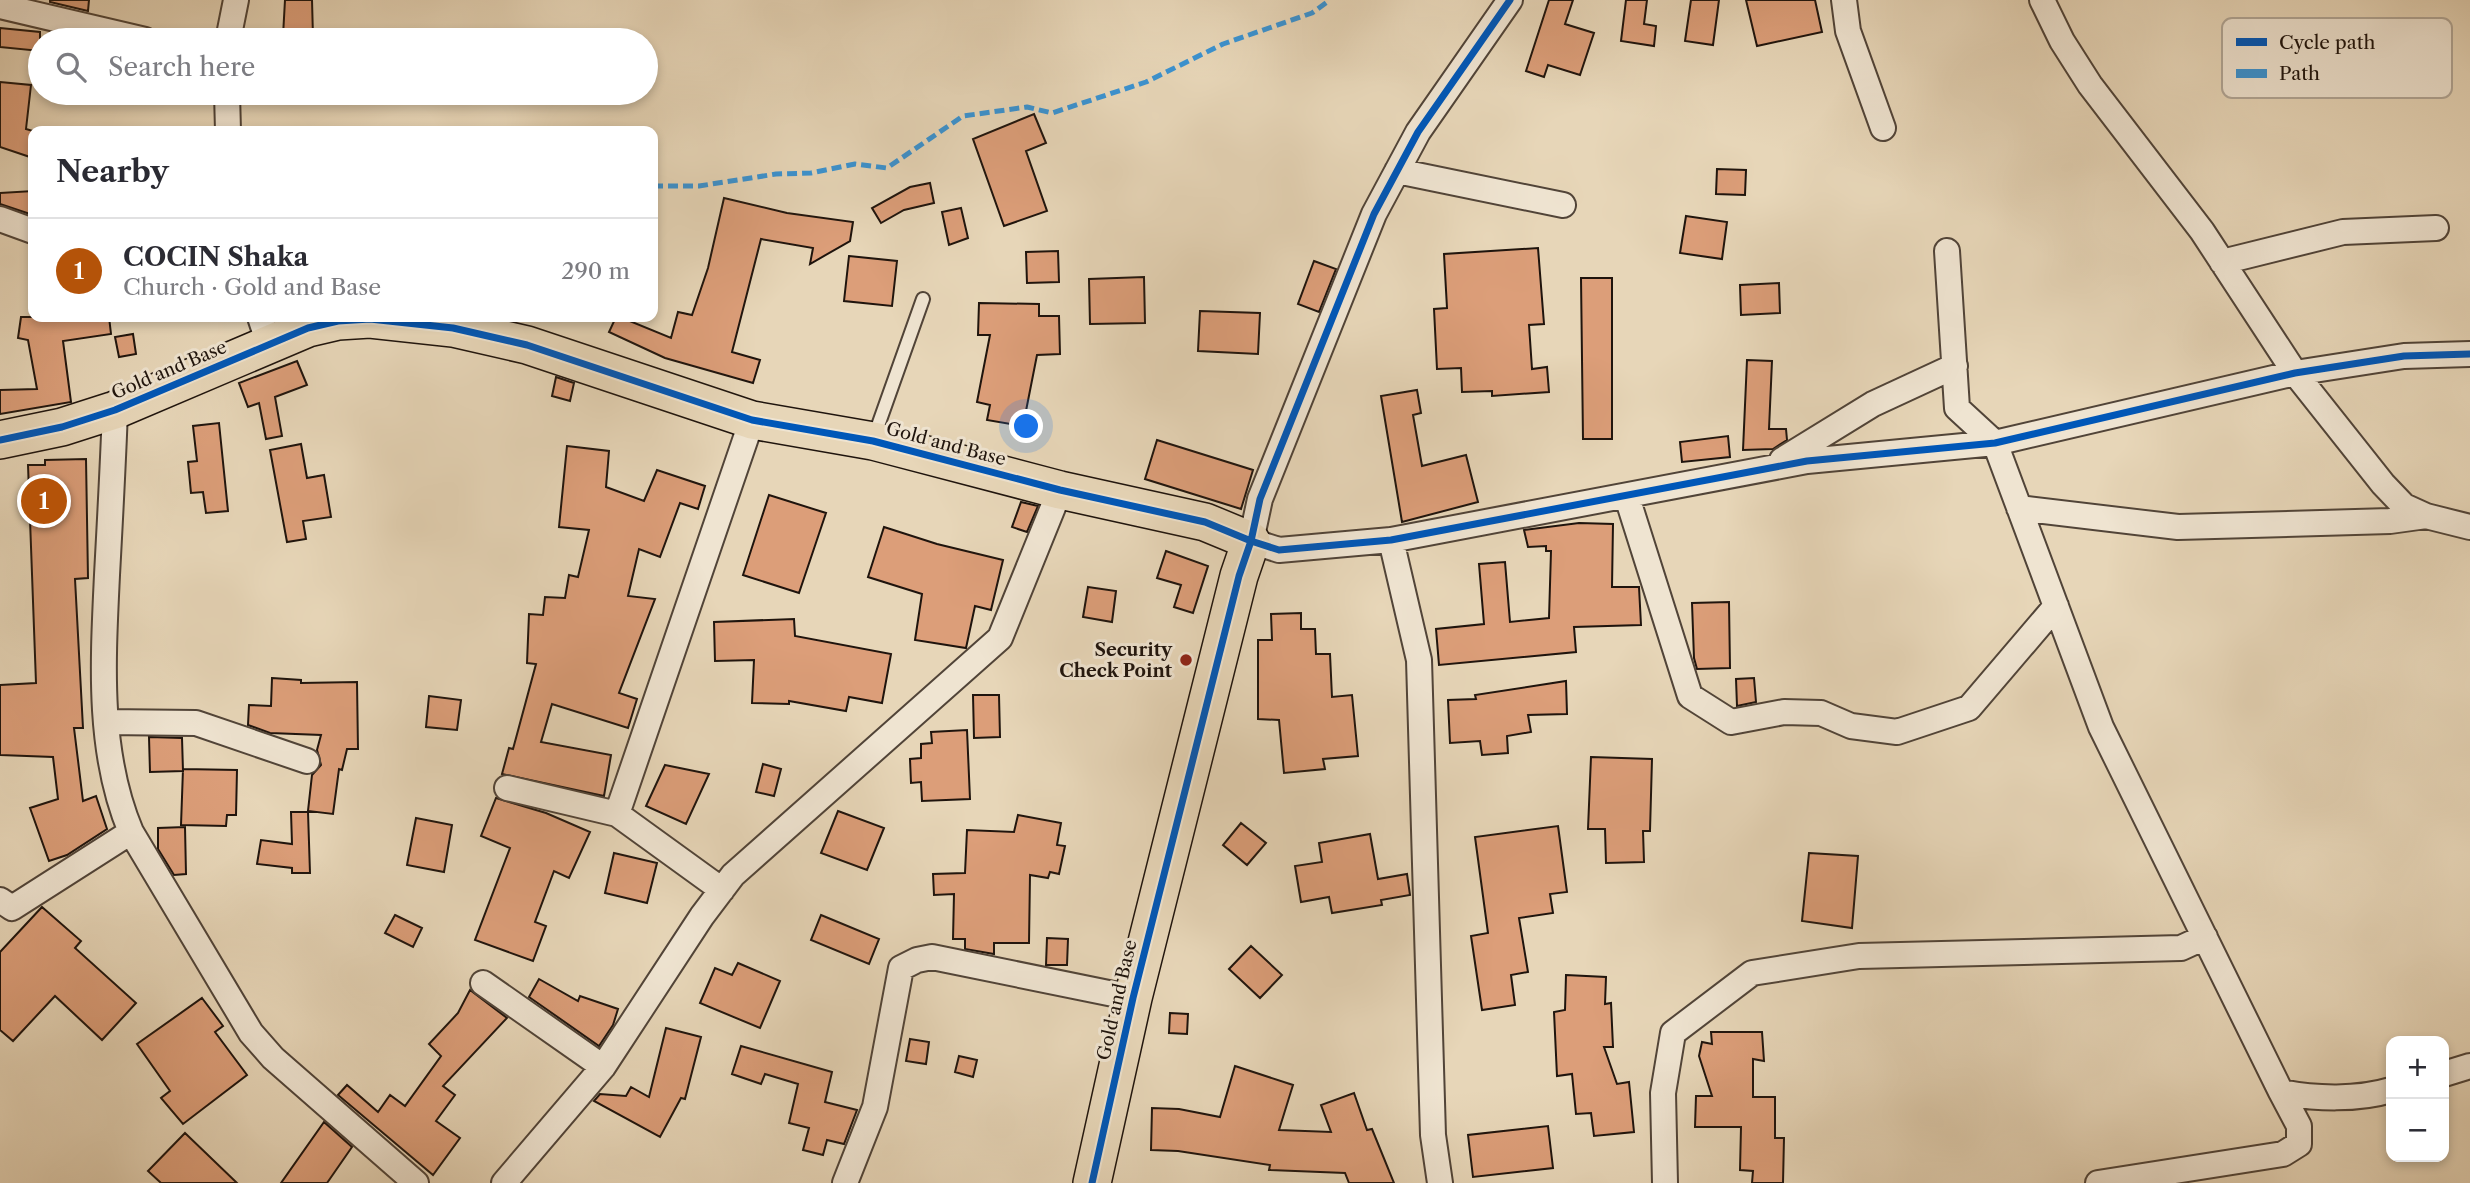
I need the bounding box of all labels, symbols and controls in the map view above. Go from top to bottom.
legend [2222,18,2452,98]
search box [28,28,658,105]
text: Cycle path [2279,31,2375,54]
icon: search [52,48,90,86]
text: Search here [108,51,255,83]
text: Path [2279,62,2320,85]
text: Nearby [56,153,169,190]
text: COCIN Shaka [123,241,309,273]
text: 1 [74,257,84,285]
text: 290 m [561,257,630,285]
text: Church · Gold and Base [123,273,381,301]
street label: Gold and Base [108,336,230,404]
your location [1009,409,1043,443]
street label: Gold and Base [884,417,1008,471]
pin: 1 [21,475,67,527]
place label: Security Check Point [1059,639,1173,682]
marker: Security Check Point [1178,652,1194,668]
street label: Gold and Base [1092,938,1142,1062]
map controls [2386,1036,2449,1162]
button: + [2386,1036,2449,1099]
button: − [2386,1099,2449,1162]

